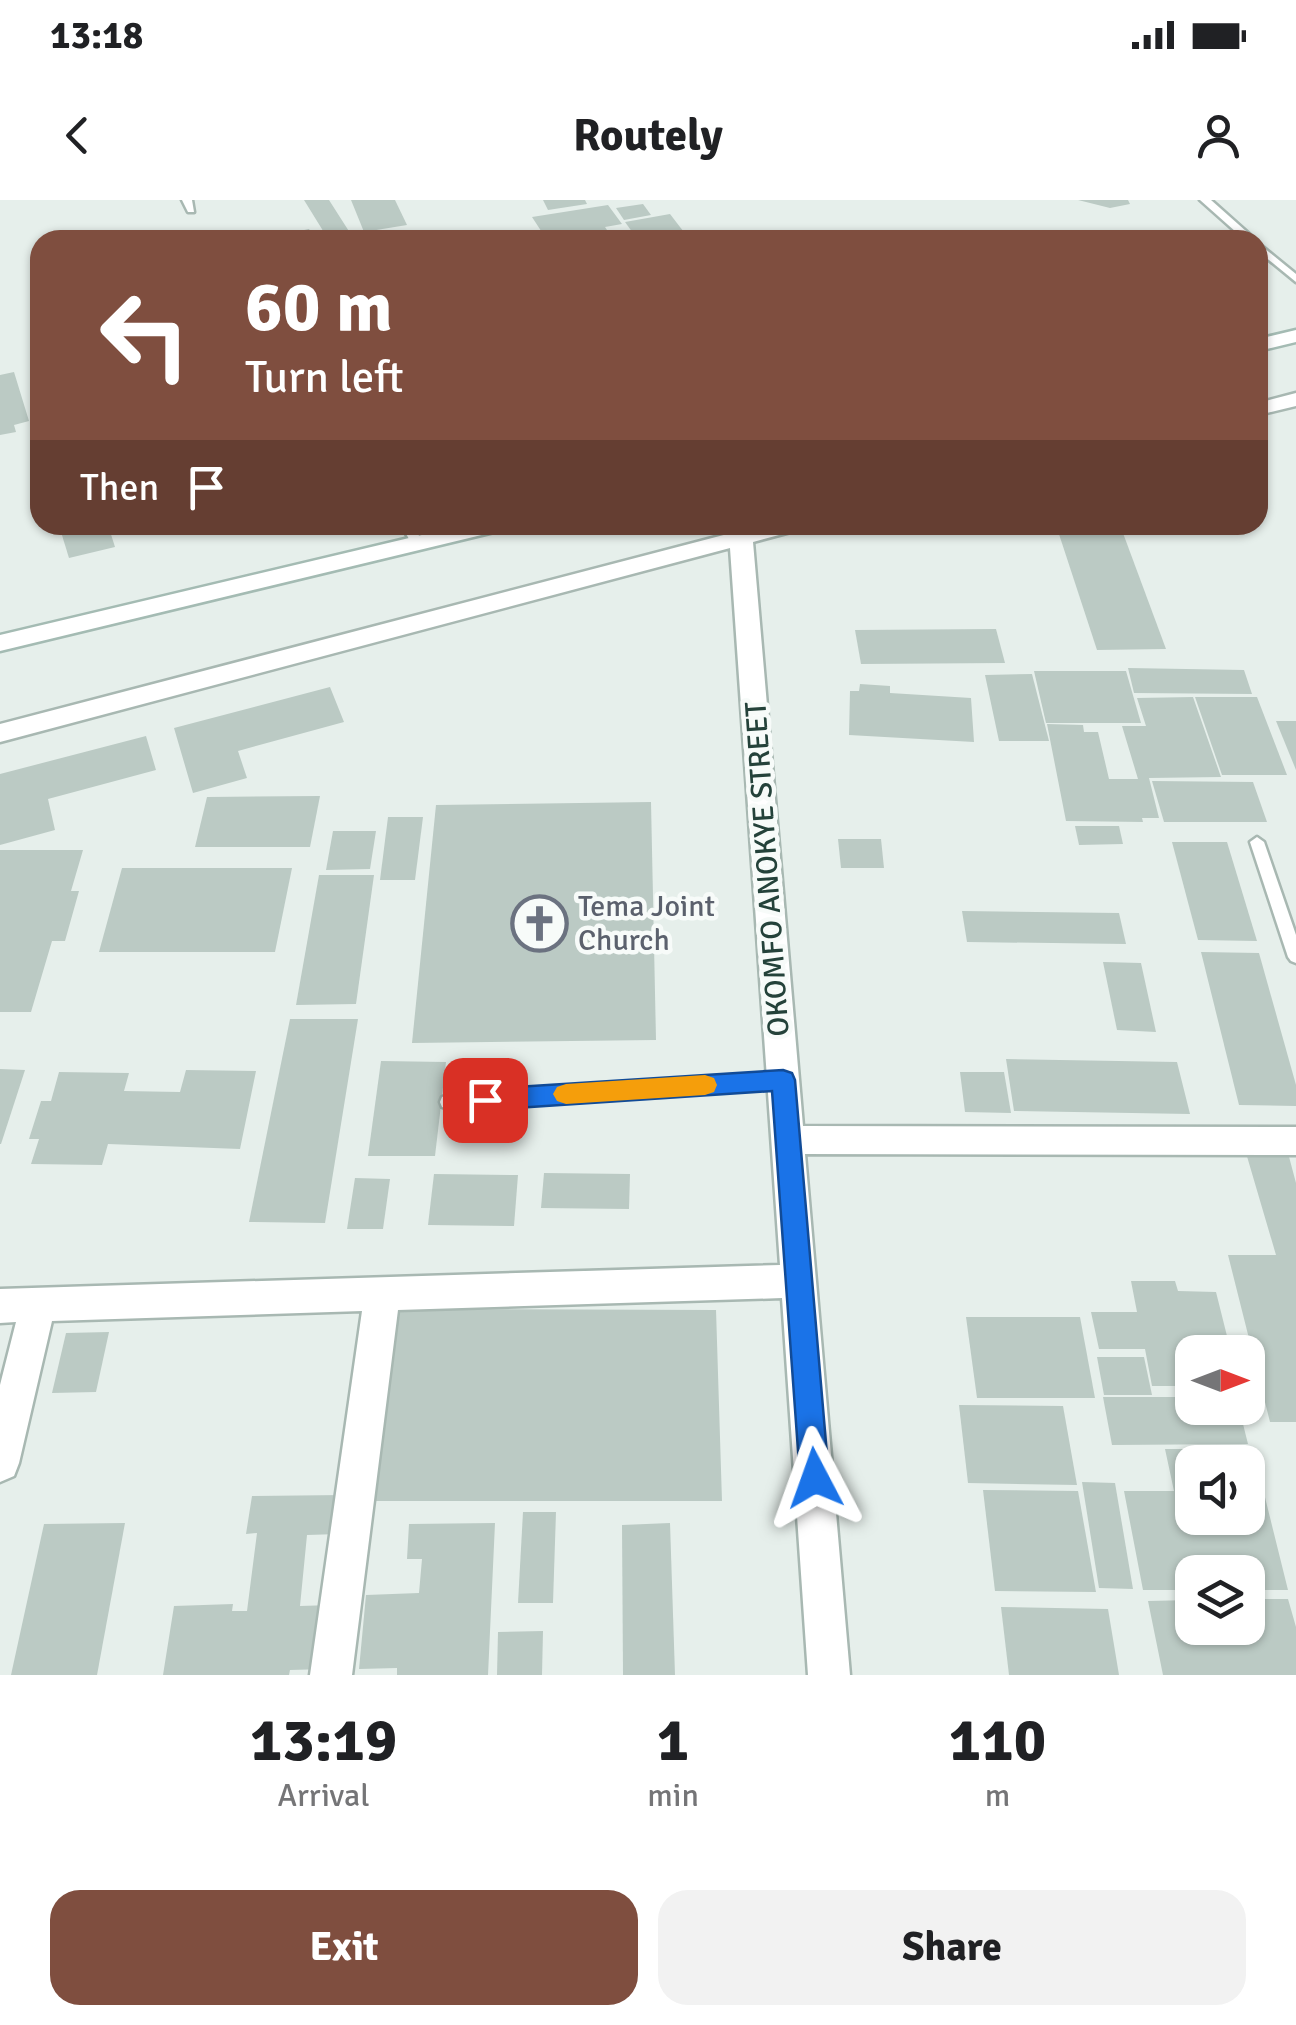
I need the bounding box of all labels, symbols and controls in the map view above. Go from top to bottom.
text: 13:18 [50,12,143,59]
icon: back [50,108,105,163]
text: Routely [573,108,723,163]
icon: person [1191,108,1246,163]
text: 60 m [245,264,393,350]
icon: left [80,270,210,400]
text: Turn left [245,350,404,405]
icon: arrive [179,460,234,515]
text: Then [80,464,159,511]
street label: OKOMFO ANOKYE STREET [737,700,798,1038]
place label: Tema Joint Church [578,888,715,959]
church icon: Tema Joint Church [509,893,569,953]
pin [443,1058,528,1143]
icon: arrive [458,1073,513,1128]
north arrow [1175,1335,1265,1425]
map controls [1175,1335,1265,1645]
position arrow [763,1426,867,1530]
button: sound [1175,1445,1265,1535]
button: layers [1175,1555,1265,1645]
text: 13:19 [250,1704,397,1778]
text: 1 [657,1704,689,1778]
text: 110 [949,1704,1046,1778]
text: Arrival [278,1776,370,1815]
text: min [647,1776,699,1815]
text: m [985,1776,1010,1815]
button: Exit [50,1890,638,2005]
button: Share [658,1890,1246,2005]

